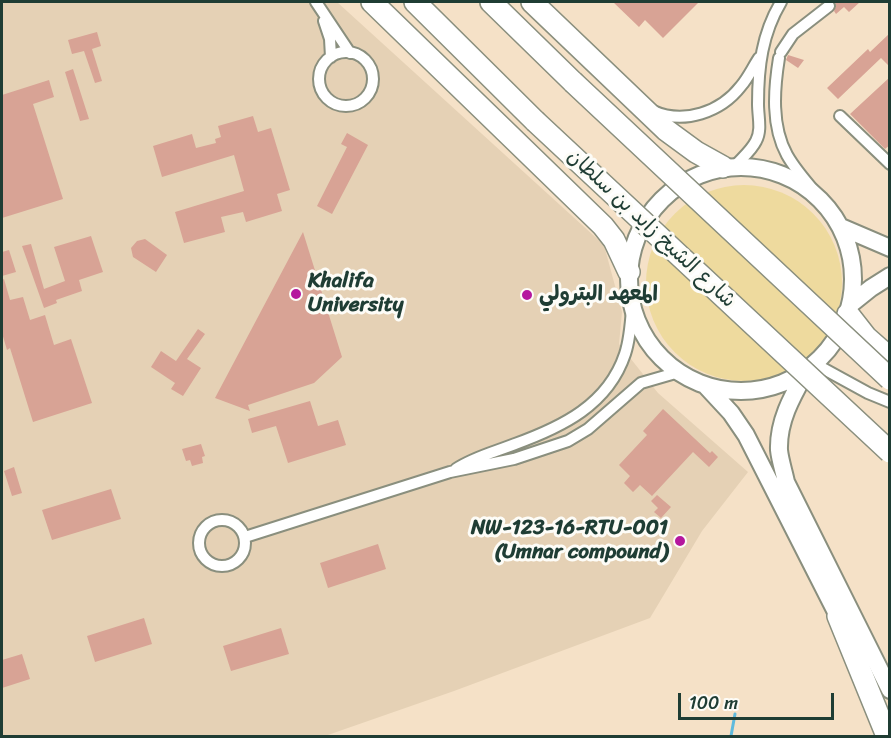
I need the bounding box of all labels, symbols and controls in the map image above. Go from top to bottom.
street label: شارع الشيخ زايد بن سلطان [561,144,741,314]
place label: Khalifa University [308,269,404,319]
place label: المعهد البترولي [539,282,658,308]
marker: Khalifa University [289,287,303,301]
marker: المعهد البترولي [520,288,534,302]
place label: NW-123-16-RTU-001 (Umnar compound) [471,516,668,566]
marker: NW-123-16-RTU-001 (Umnar compound) [673,534,687,548]
scale bar [681,681,837,719]
text: 100 m [689,687,738,719]

